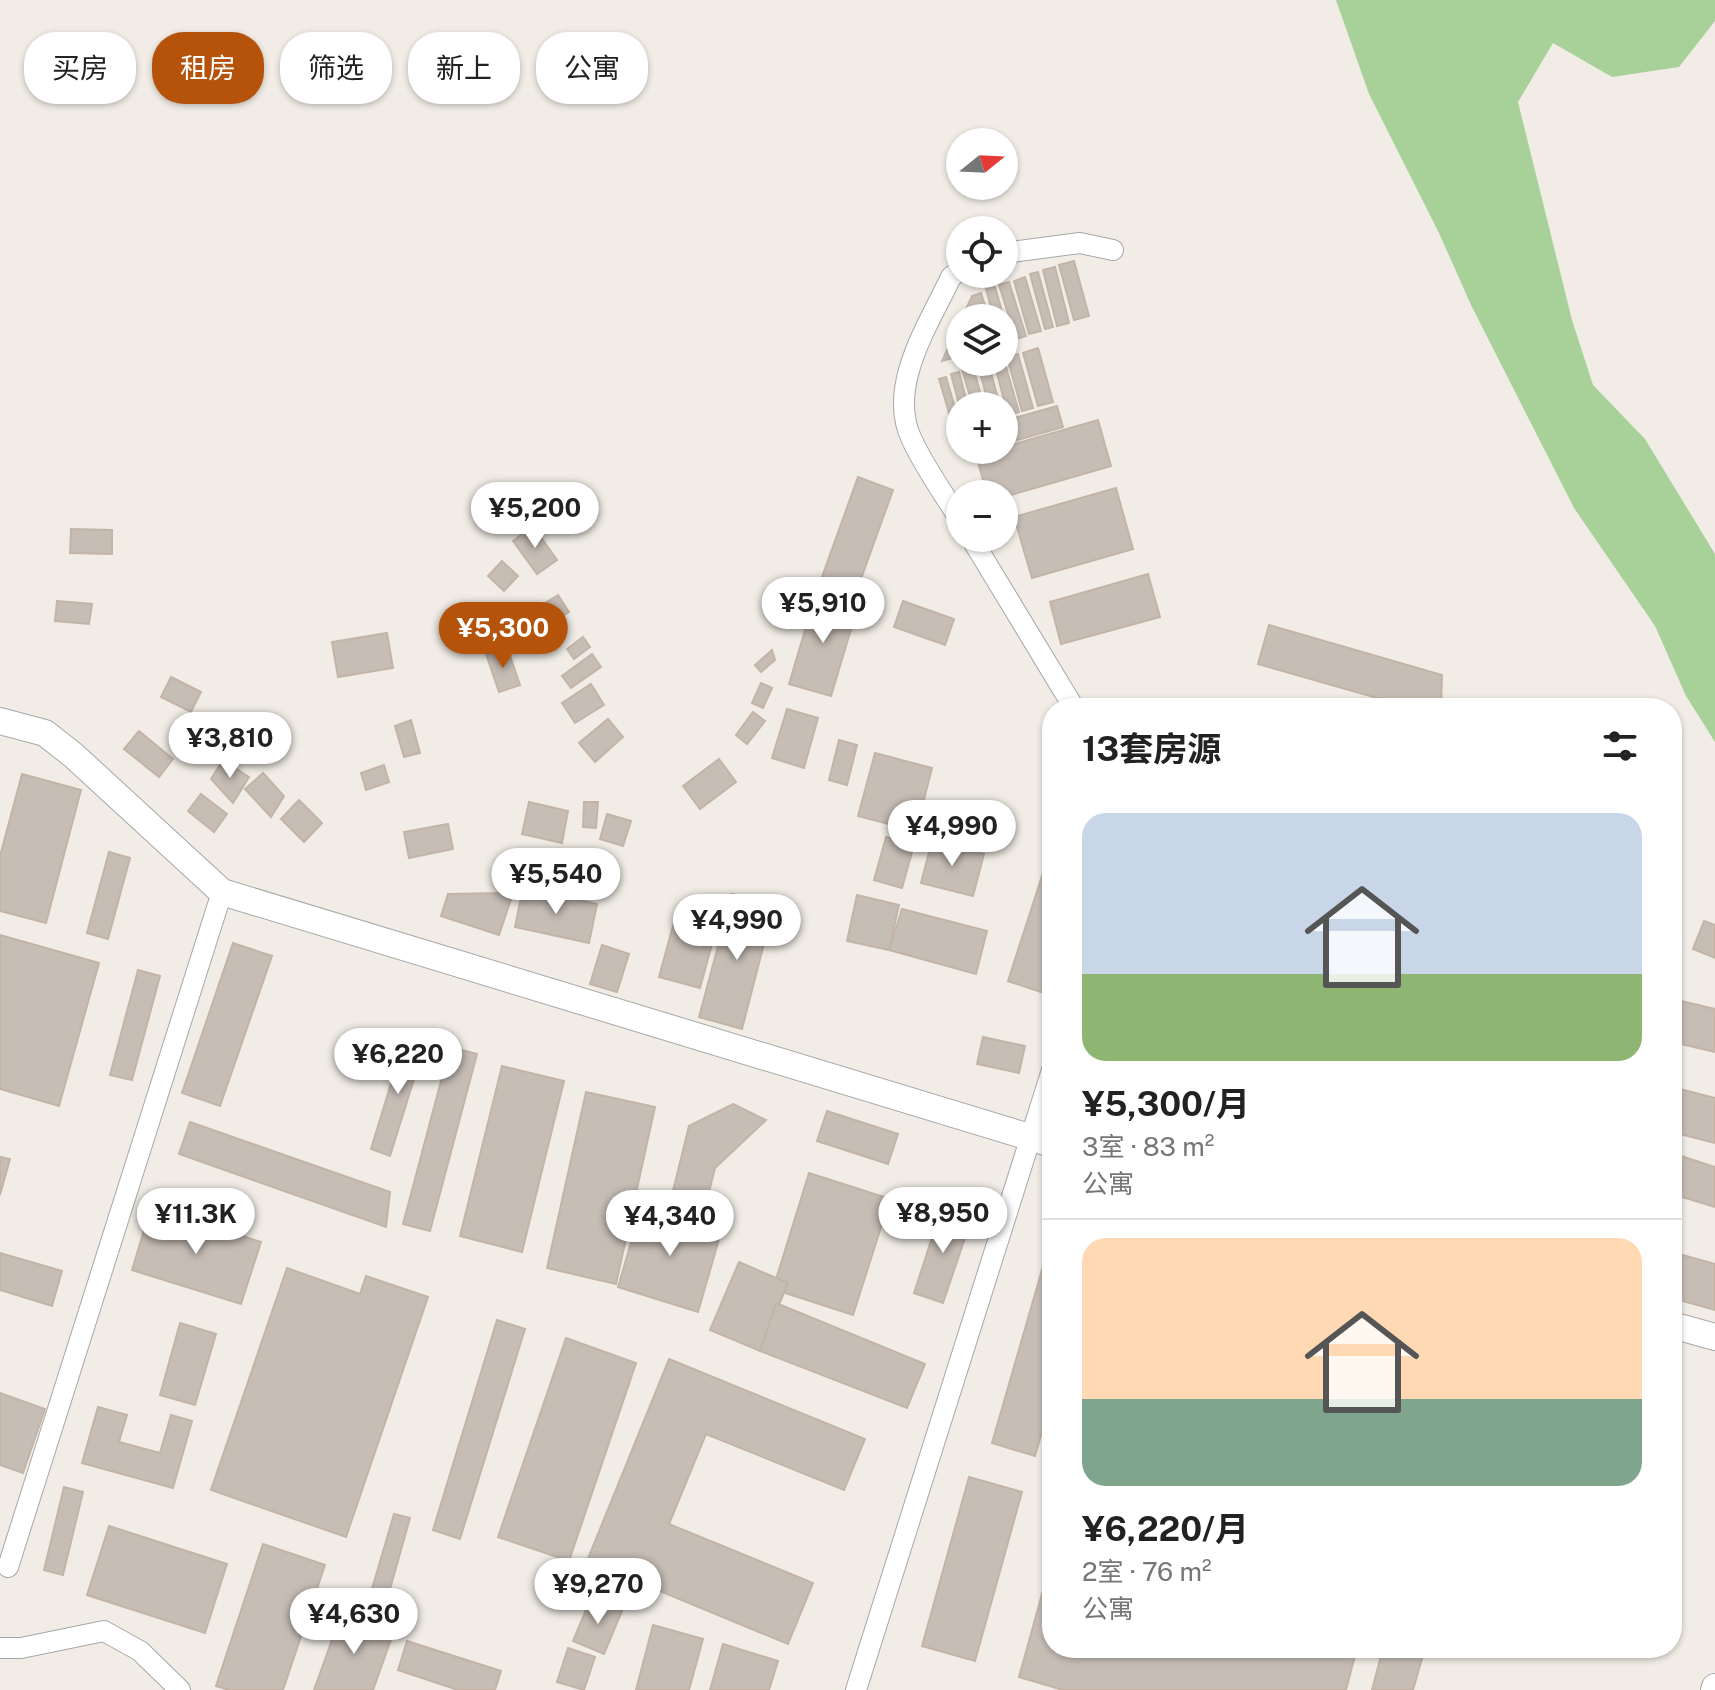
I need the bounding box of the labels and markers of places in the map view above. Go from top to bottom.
pin: ¥5,200 [470,482,600,550]
pin: ¥5,910 [758,577,888,645]
pin: ¥5,300 [438,602,568,670]
pin: ¥3,810 [165,712,295,780]
pin: ¥4,990 [887,800,1017,868]
pin: ¥5,540 [491,848,621,916]
pin: ¥4,990 [672,894,802,962]
pin: ¥6,220 [333,1028,463,1096]
pin: ¥8,950 [878,1187,1008,1255]
pin: ¥11.3K [131,1188,261,1256]
pin: ¥4,340 [605,1190,735,1258]
pin: ¥9,270 [533,1558,663,1626]
pin: ¥4,630 [289,1588,419,1656]

